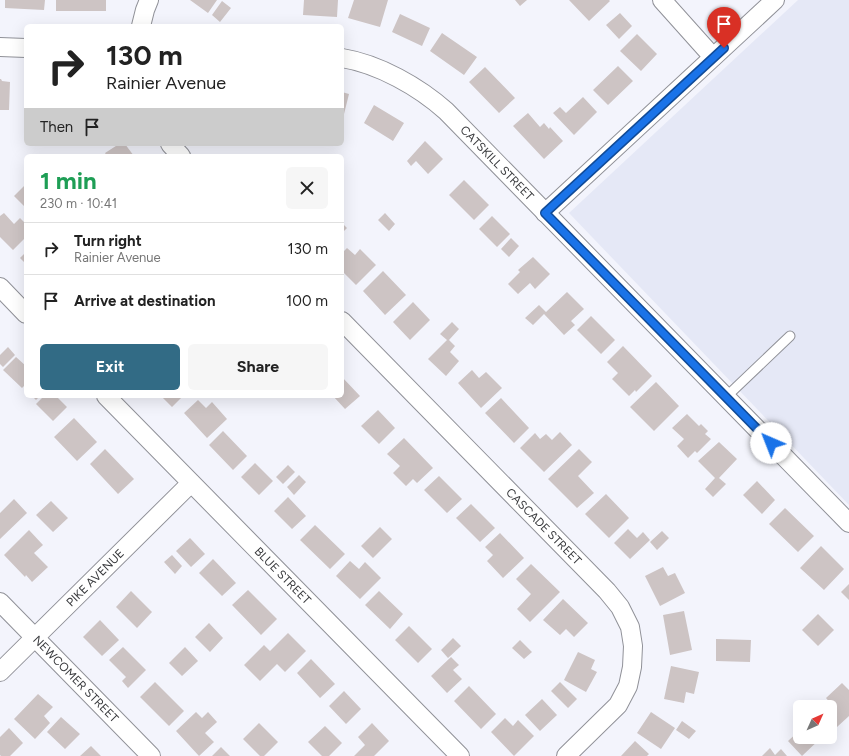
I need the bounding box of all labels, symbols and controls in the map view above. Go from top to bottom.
pin [707,7.0,741,48]
icon: arrive [713,13,735,35]
text: 130 m [106,38,183,72]
icon: right [40,40,92,92]
text: Rainier Avenue [106,72,226,94]
icon: arrive [81,116,103,138]
text: Then [40,118,73,136]
street label: CATSKILL STREET [457,123,537,204]
text: 1 min [40,166,97,195]
button: close [286,167,328,209]
text: 230 m · 10:41 [40,196,117,211]
text: Turn right [74,232,142,250]
icon: right [40,238,62,260]
text: 130 m [288,240,328,258]
text: Rainier Avenue [74,250,161,265]
icon: arrive [40,290,62,312]
text: Arrive at destination [74,292,215,310]
text: 100 m [286,292,328,310]
button: Exit [40,344,180,390]
button: Share [188,344,328,390]
position arrow [750,422,792,464]
street label: CASCADE STREET [503,485,585,568]
street label: BLUE STREET [252,544,314,607]
street label: PIKE AVENUE [63,546,127,609]
street label: NEWCOMER STREET [30,633,121,726]
north arrow [793,700,837,744]
map controls [793,700,837,744]

